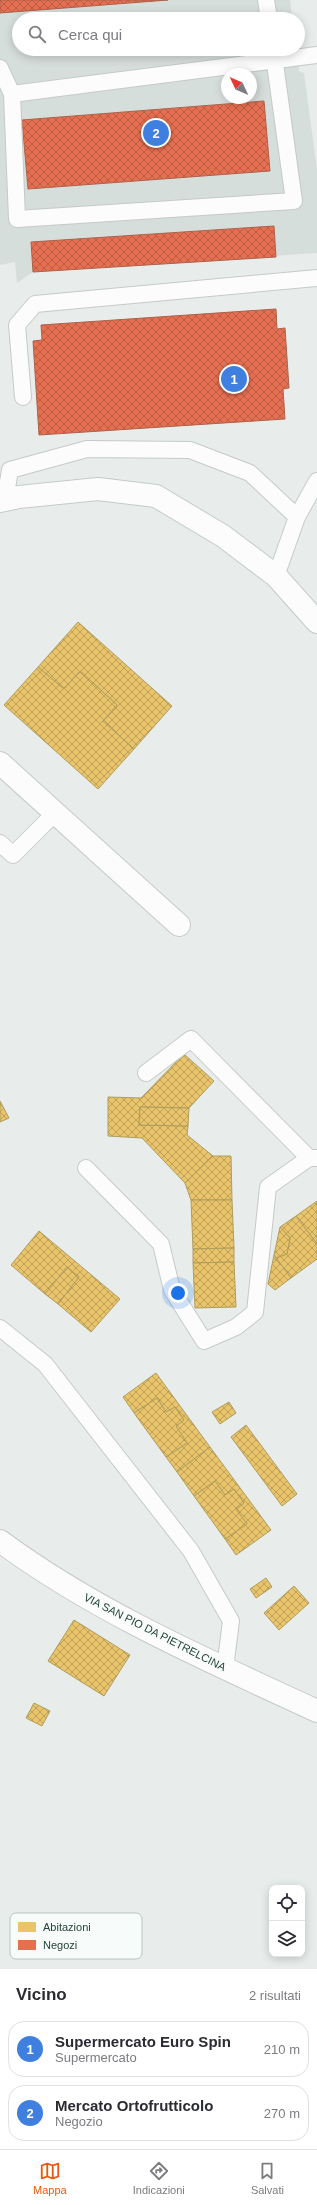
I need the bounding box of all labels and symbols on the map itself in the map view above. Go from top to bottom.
north arrow [221,68,257,104]
pin: 2 [143,118,169,148]
pin: 1 [221,364,247,394]
your location [168,1283,188,1303]
street label: VIA SAN PIO DA PIETRELCINA [82,1591,229,1673]
legend [10,1913,142,1959]
text: Abitazioni [43,1921,91,1933]
text: Negozi [43,1939,77,1951]

